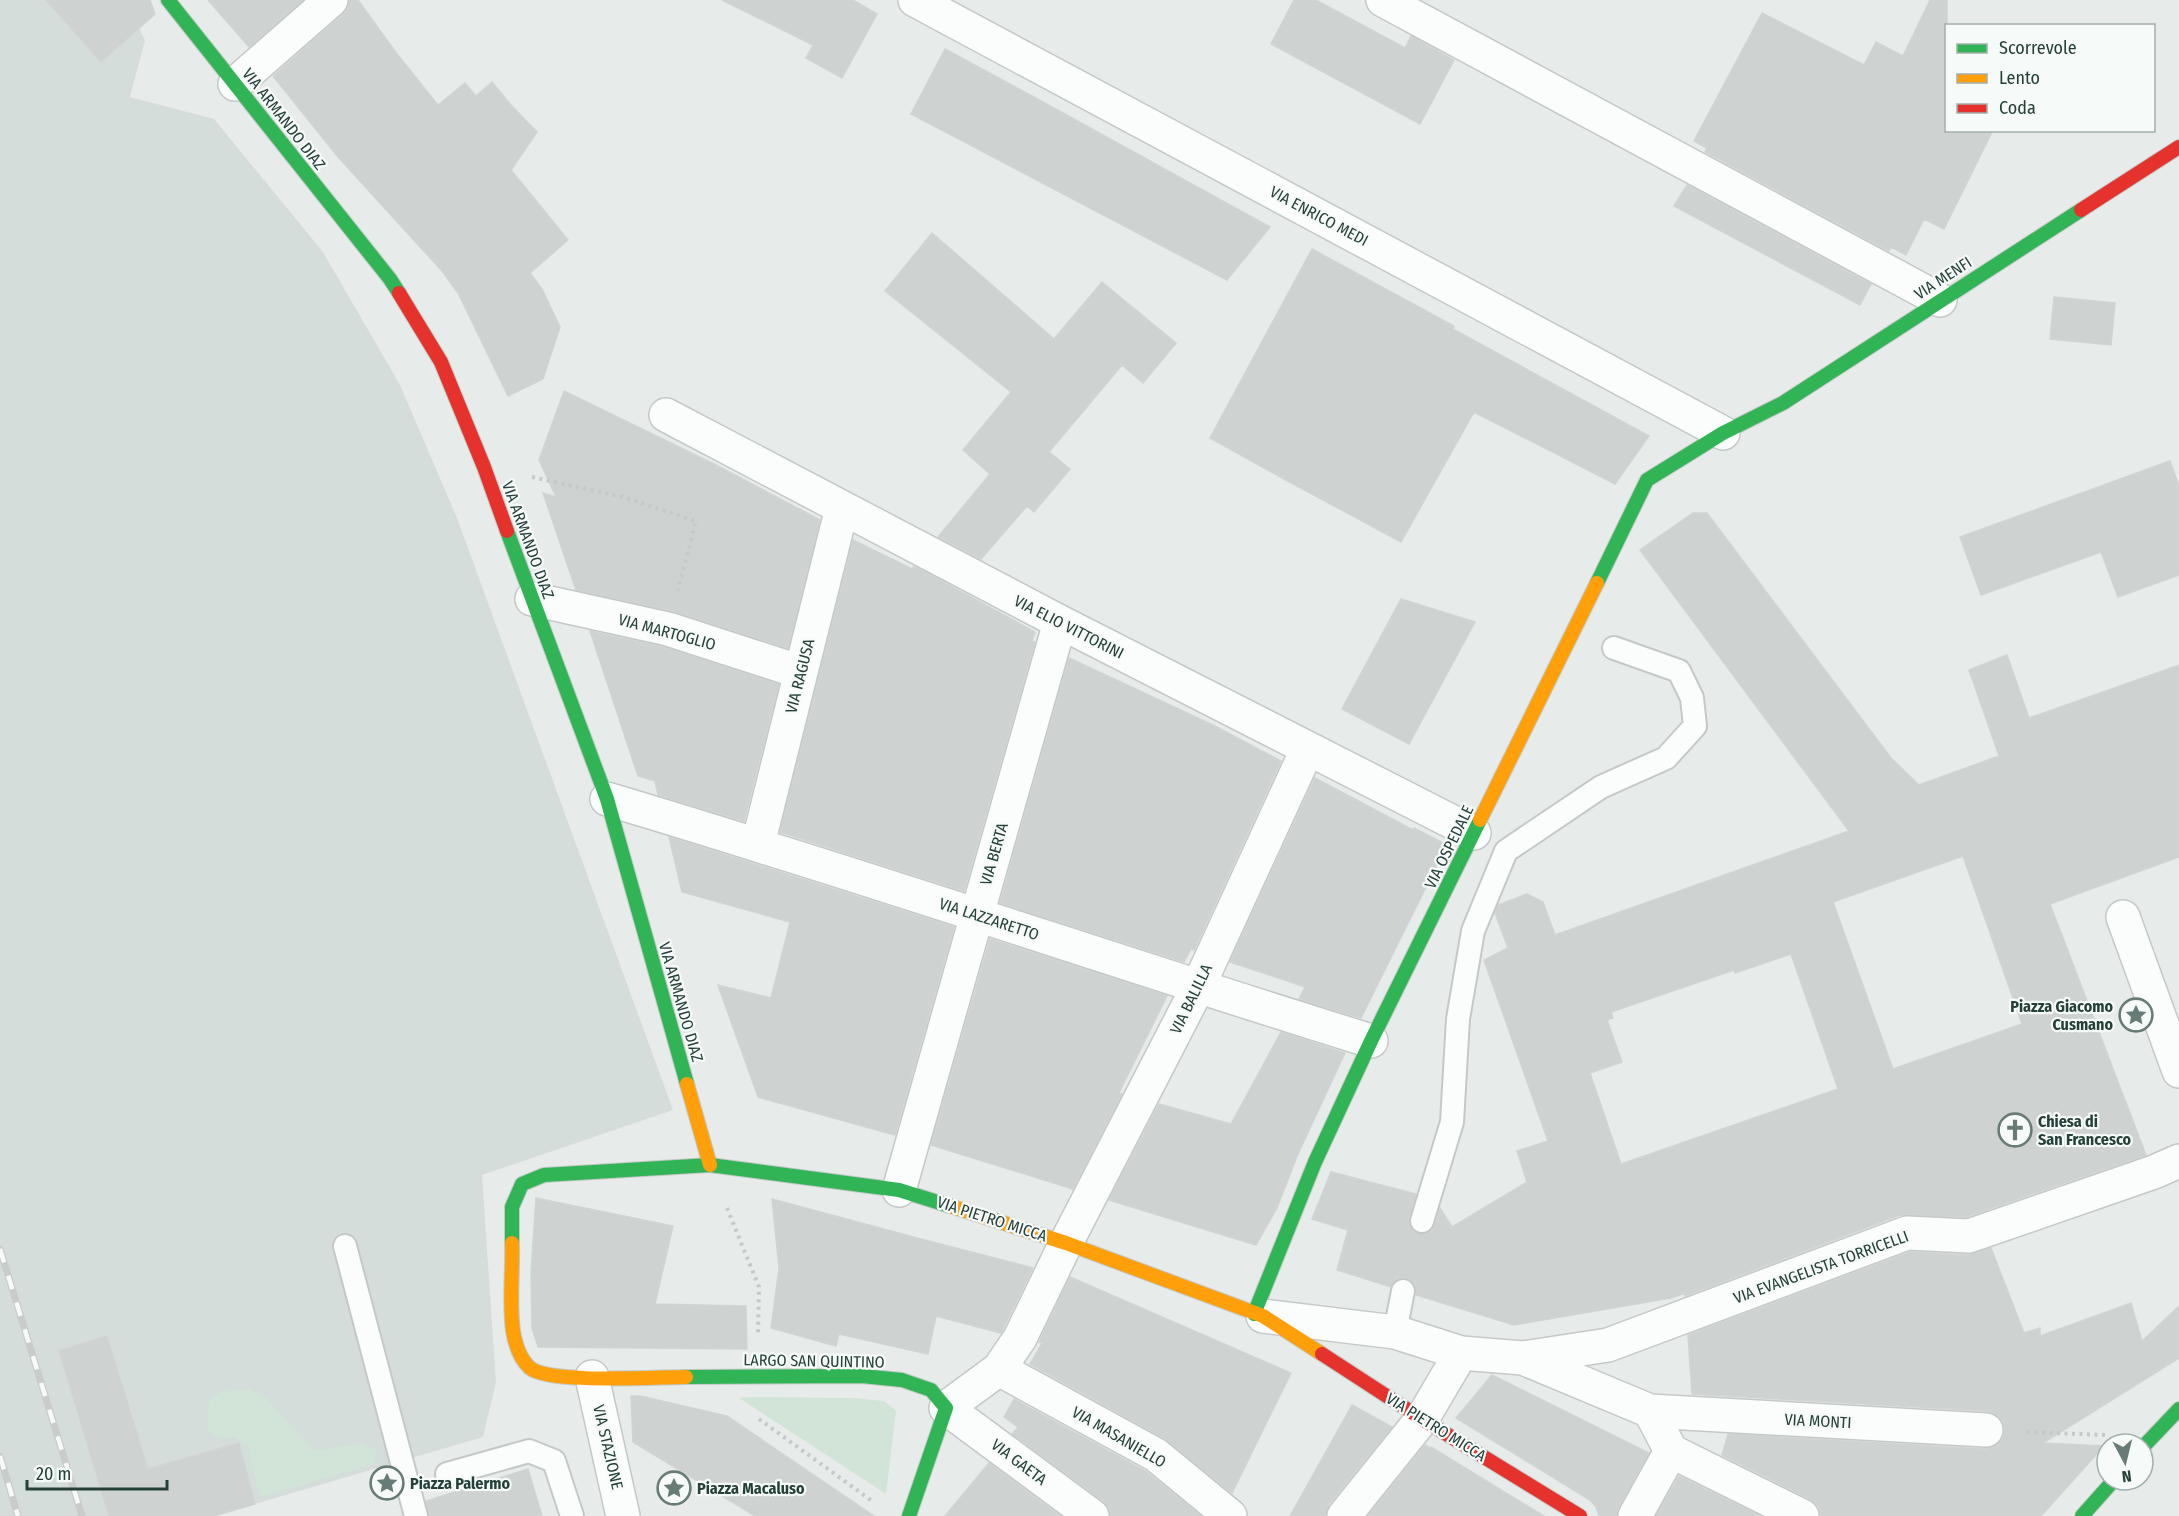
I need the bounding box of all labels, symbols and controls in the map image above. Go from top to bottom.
legend [1945,24,2155,132]
text: Scorrevole [1999,37,2077,59]
street label: VIA ARMANDO DIAZ [238,64,330,174]
text: Lento [1999,67,2040,89]
text: Coda [1999,97,2036,119]
street label: VIA ENRICO MEDI [1267,182,1371,250]
street label: VIA MENFI [1911,253,1975,303]
street label: VIA ARMANDO DIAZ [498,479,558,601]
street label: VIA ELIO VITTORINI [1011,591,1127,663]
street label: VIA MARTOGLIO [616,610,718,654]
street label: VIA RAGUSA [782,636,819,715]
street label: VIA OSPEDALE [1421,802,1477,892]
street label: VIA BERTA [976,820,1012,887]
street label: VIA LAZZARETTO [937,894,1041,944]
street label: VIA ARMANDO DIAZ [655,940,707,1064]
street label: VIA BALILLA [1166,960,1216,1037]
place label: Piazza Giacomo Cusmano [2010,997,2113,1034]
place icon: Piazza Giacomo Cusmano [2118,997,2154,1033]
church icon: Chiesa di San Francesco [1997,1112,2033,1148]
place label: Chiesa di San Francesco [2038,1112,2132,1149]
street label: VIA PIETRO MICCA [935,1192,1050,1246]
street label: VIA EVANGELISTA TORRICELLI [1731,1226,1911,1308]
street label: LARGO SAN QUINTINO [743,1350,885,1372]
street label: VIA PIETRO MICCA [1383,1389,1490,1466]
street label: VIA MASANIELLO [1069,1402,1169,1472]
street label: VIA STAZIONE [589,1403,627,1491]
street label: VIA MONTI [1784,1410,1852,1432]
north arrow [2095,1432,2155,1492]
street label: VIA GAETA [987,1435,1051,1489]
scale bar [27,1453,166,1491]
text: 20 m [36,1463,71,1485]
place icon: Piazza Palermo [369,1465,405,1501]
text: N [2121,1466,2133,1486]
place icon: Piazza Macaluso [656,1470,692,1506]
place label: Piazza Palermo [410,1474,511,1493]
place label: Piazza Macaluso [697,1479,805,1498]

